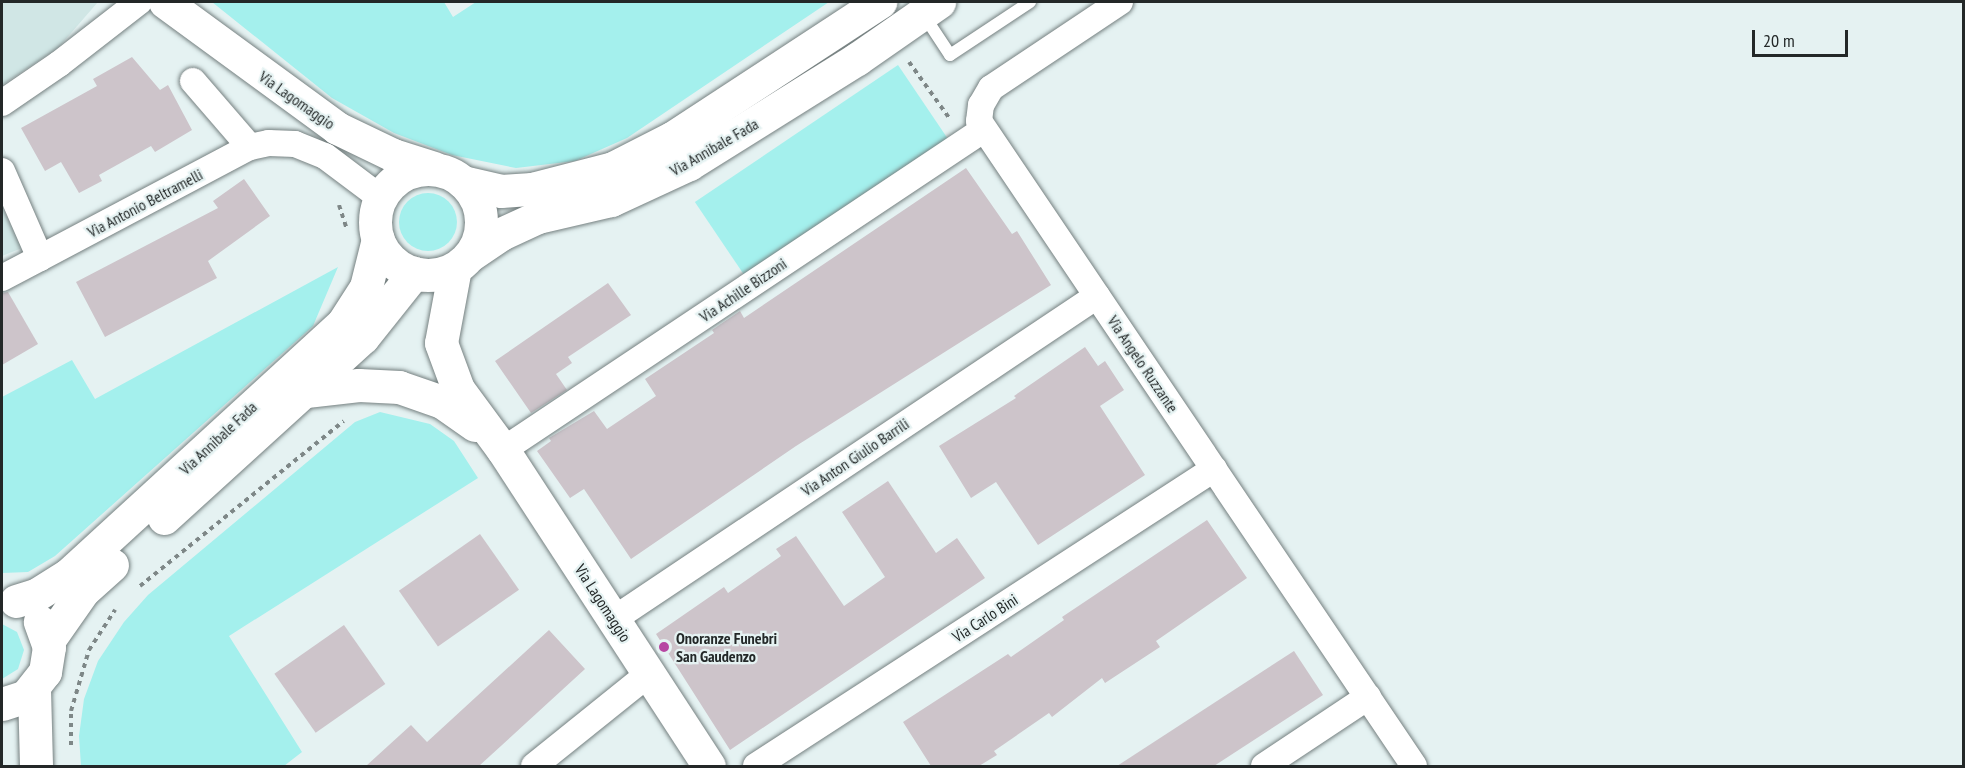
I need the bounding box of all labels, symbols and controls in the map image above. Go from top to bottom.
scale bar [1755,18,1851,56]
text: 20 m [1763,29,1795,52]
street label: Via Lagomaggio [255,67,339,133]
street label: Via Annibale Fada [666,114,762,180]
street label: Via Antonio Beltramelli [84,164,206,242]
street label: Via Achille Bizzoni [696,254,790,326]
street label: Via Angelo Ruzzante [1103,312,1183,416]
street label: Via Annibale Fada [175,397,261,479]
street label: Via Anton Giulio Barrili [797,414,913,500]
street label: Via Lagomaggio [571,561,635,645]
street label: Via Carlo Bini [949,590,1021,646]
place label: Onoranze Funebri San Gaudenzo [676,628,777,666]
marker: Onoranze Funebri San Gaudenzo [657,640,671,654]

